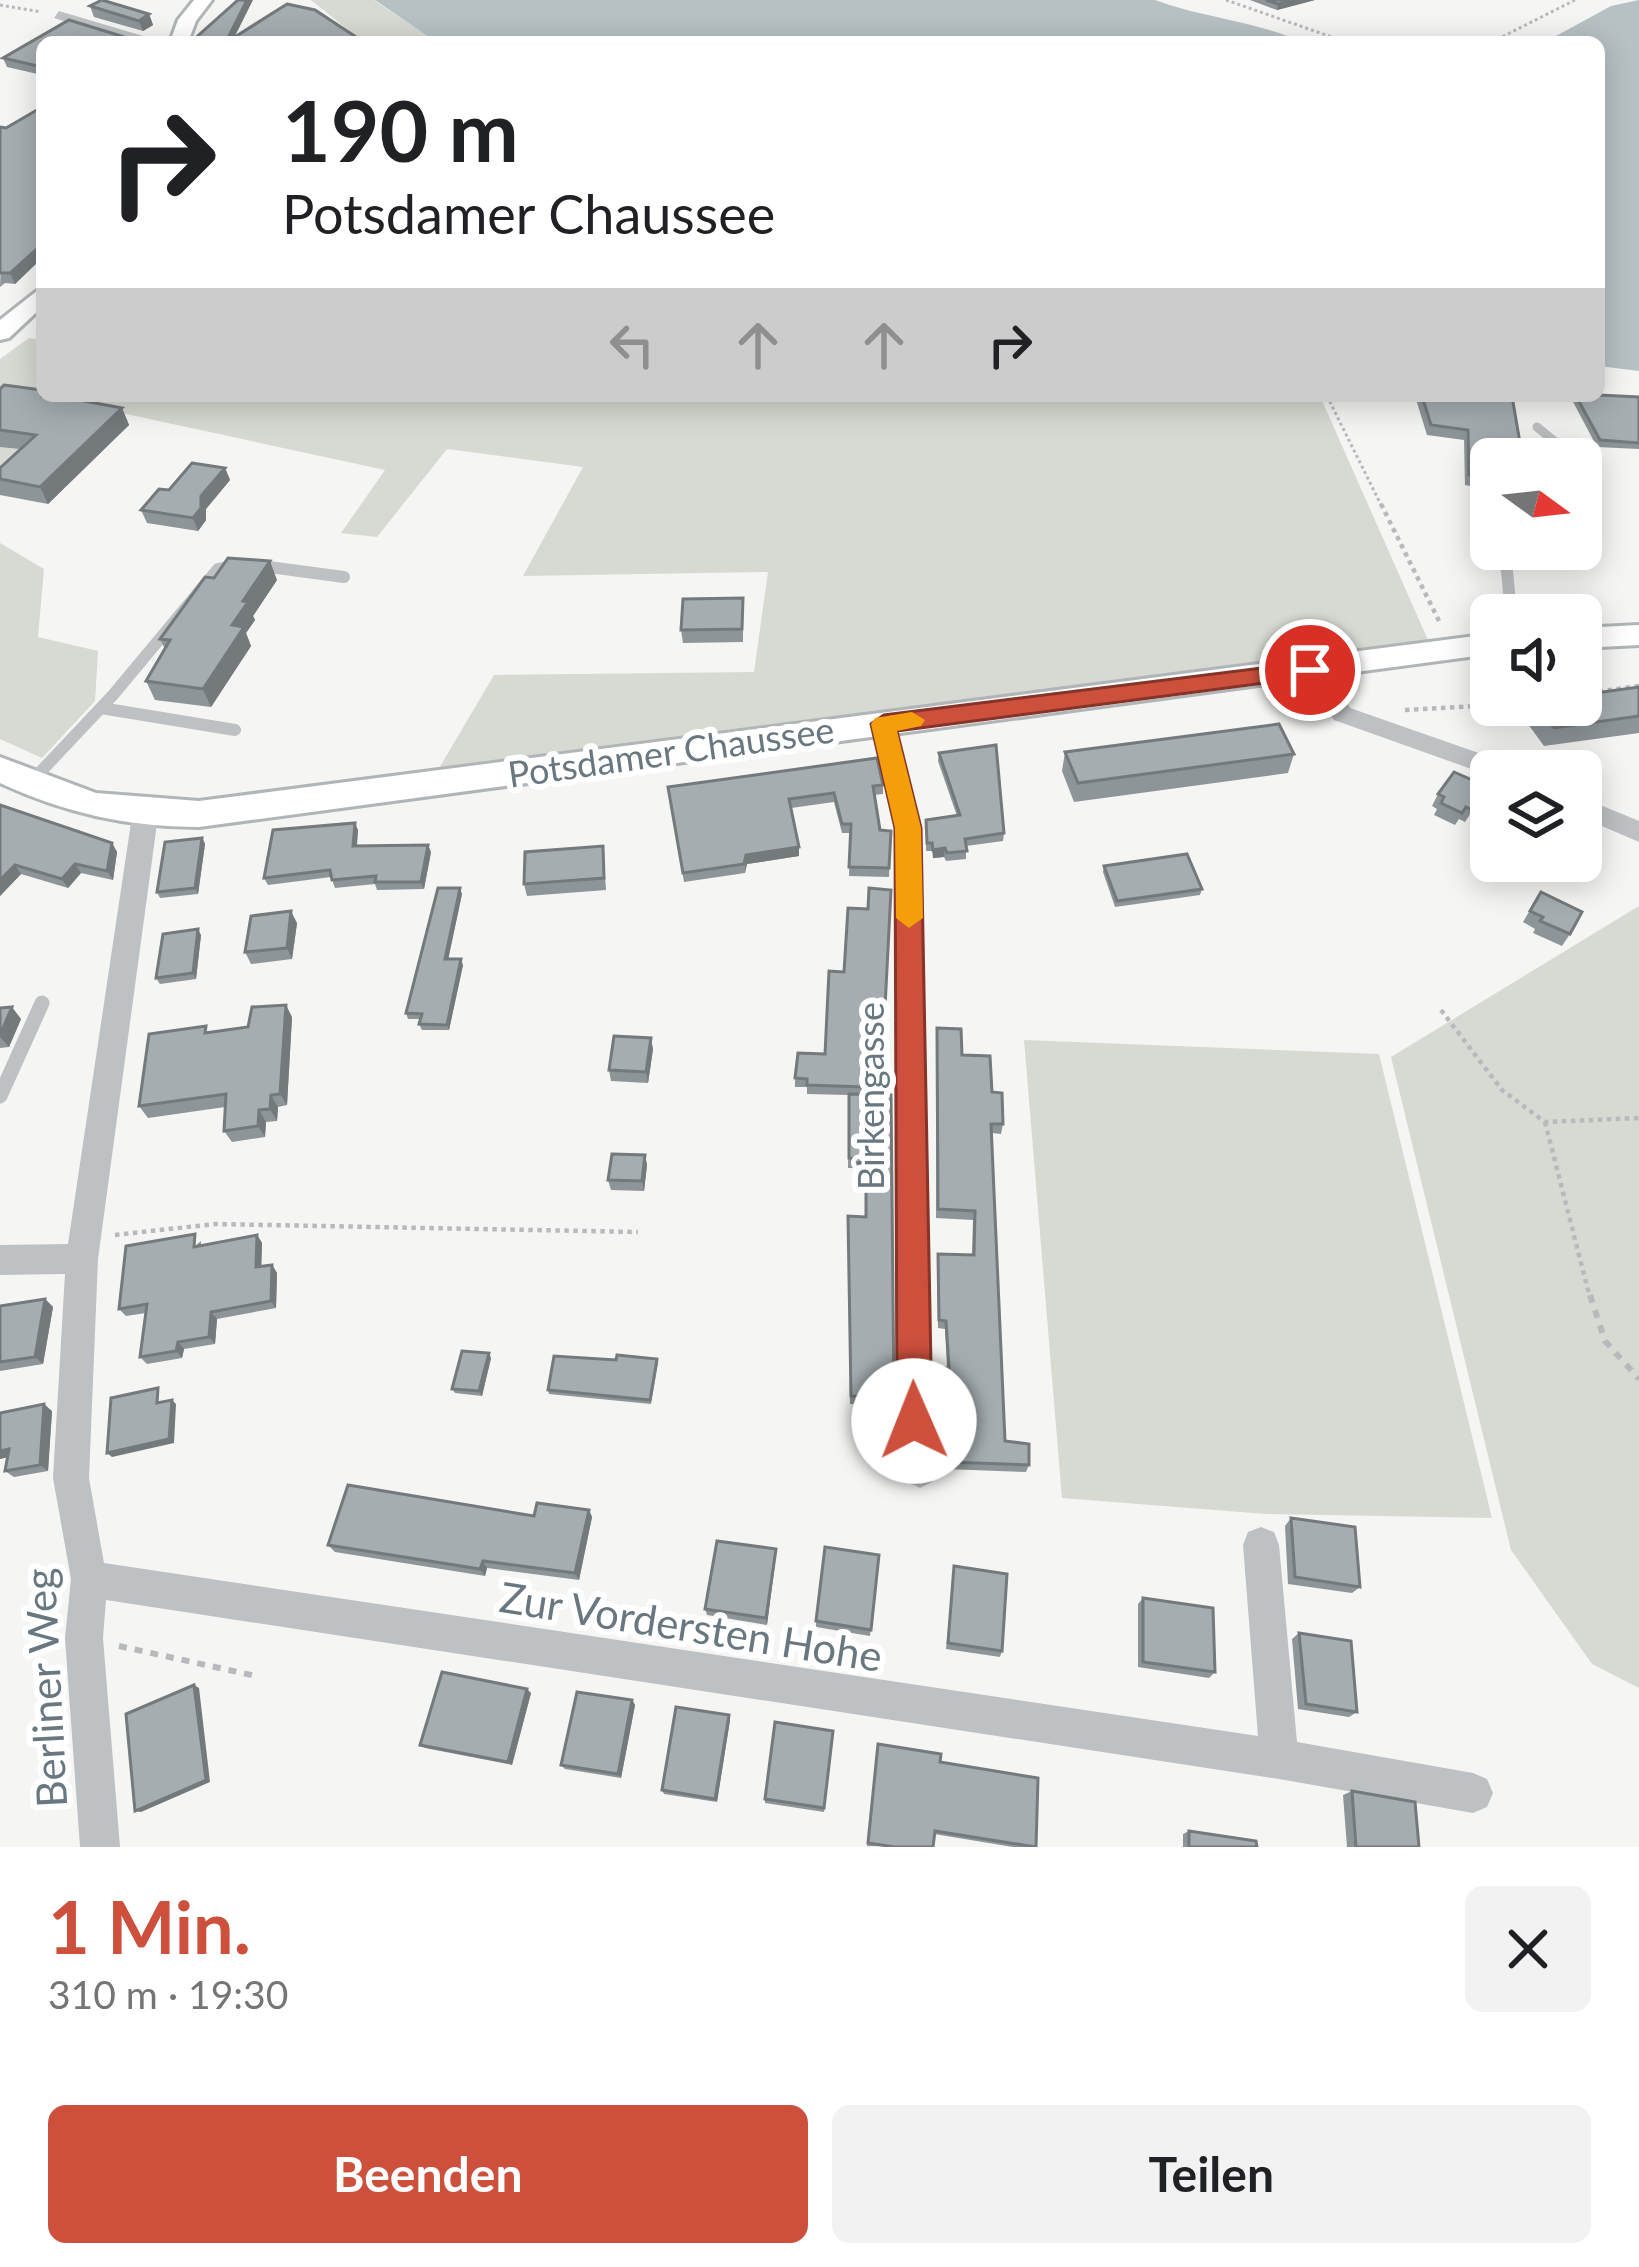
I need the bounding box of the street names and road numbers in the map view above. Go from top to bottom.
street label: Potsdamer Chaussee [505,706,837,796]
street label: Birkengasse [848,1002,892,1190]
street label: Berliner Weg [14,1567,76,1809]
street label: Zur Vordersten Hohe [497,1571,886,1681]

